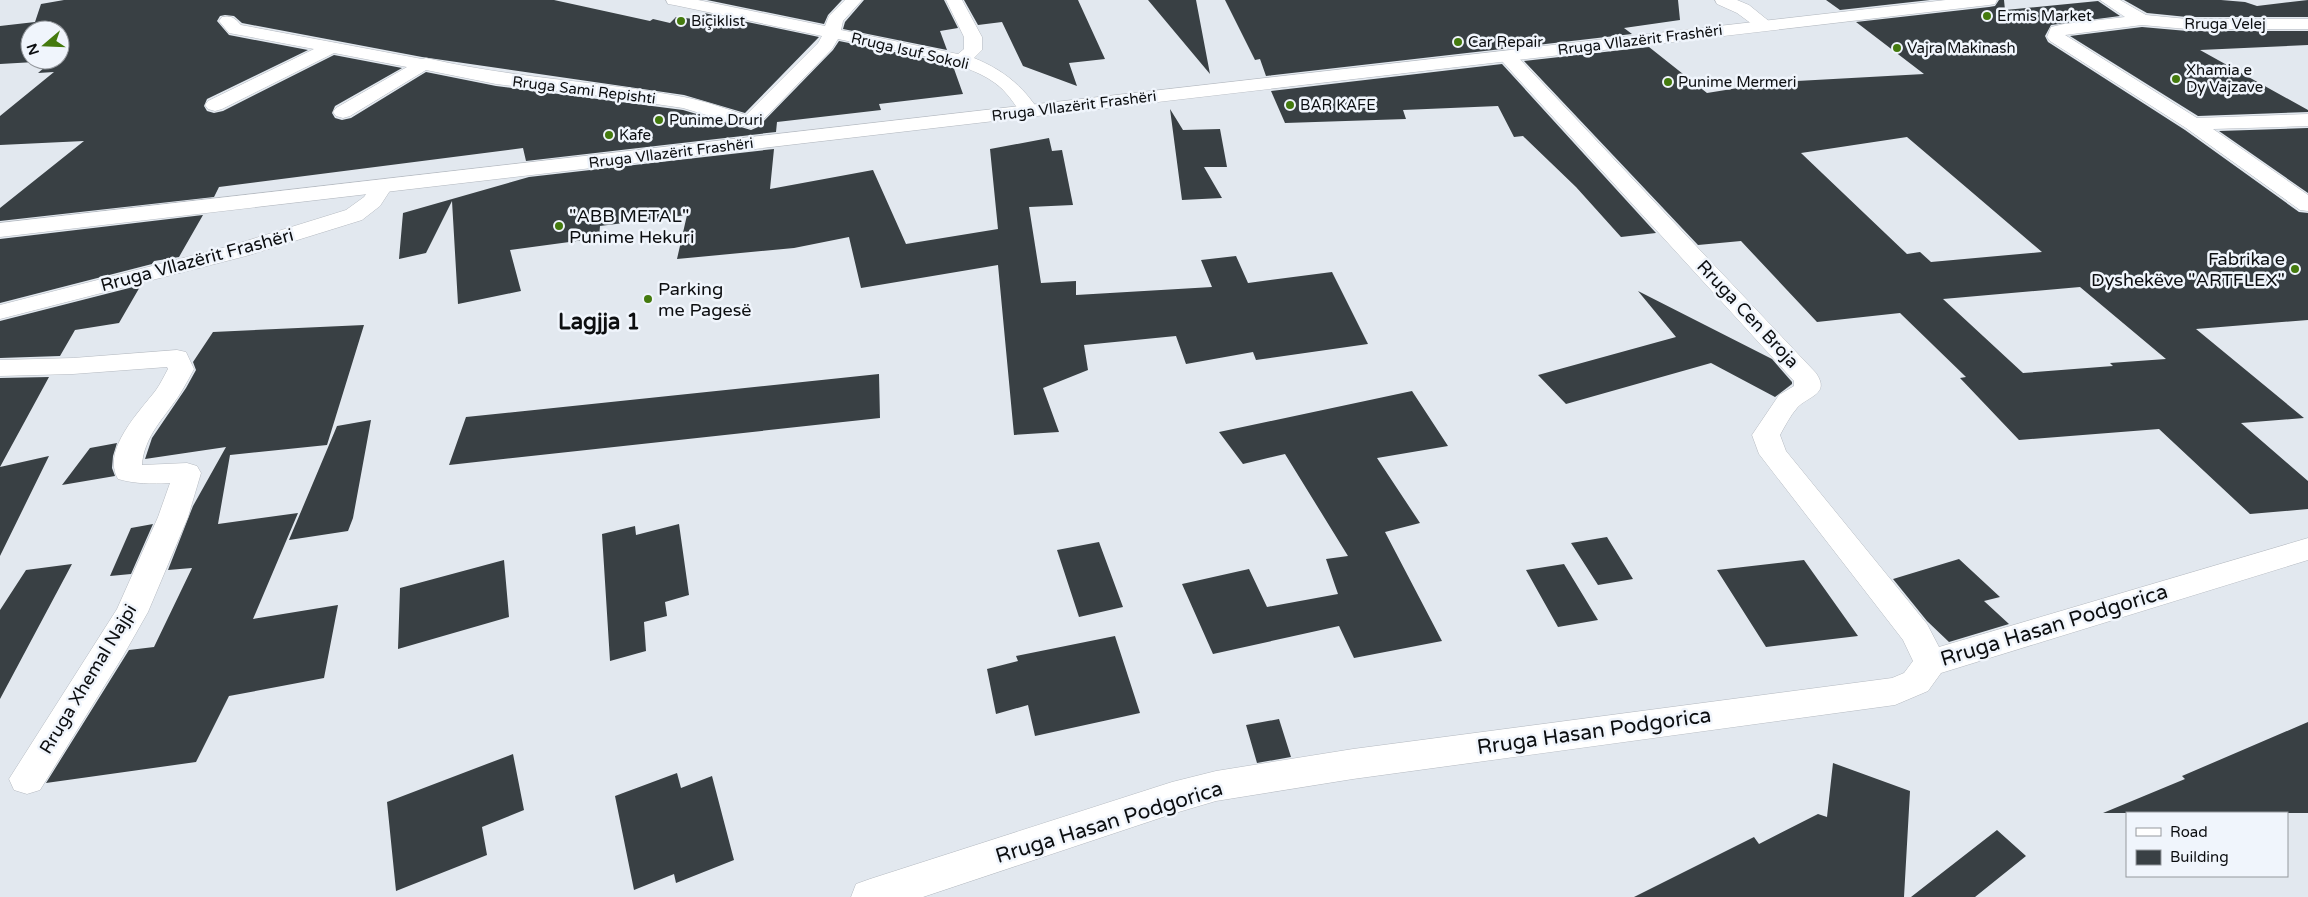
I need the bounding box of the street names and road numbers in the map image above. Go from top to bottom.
street label: Rruga Velej [2184,15,2266,33]
street label: Rruga Vllazërit Frashëri [1557,21,1723,59]
street label: Rruga Isuf Sokoli [849,29,971,73]
street label: Rruga Sami Repishti [511,72,657,108]
street label: Rruga Vllazërit Frashëri [991,87,1157,125]
street label: Rruga Vllazërit Frashëri [588,134,754,172]
street label: Rruga Vllazërit Frashëri [98,224,296,296]
street label: Rruga Cen Broja [1692,255,1804,373]
street label: Rruga Hasan Podgorica [1938,579,2171,672]
street label: Rruga Xhemal Najpi [35,600,141,758]
street label: Rruga Hasan Podgorica [1475,703,1713,760]
street label: Rruga Hasan Podgorica [993,776,1226,869]

